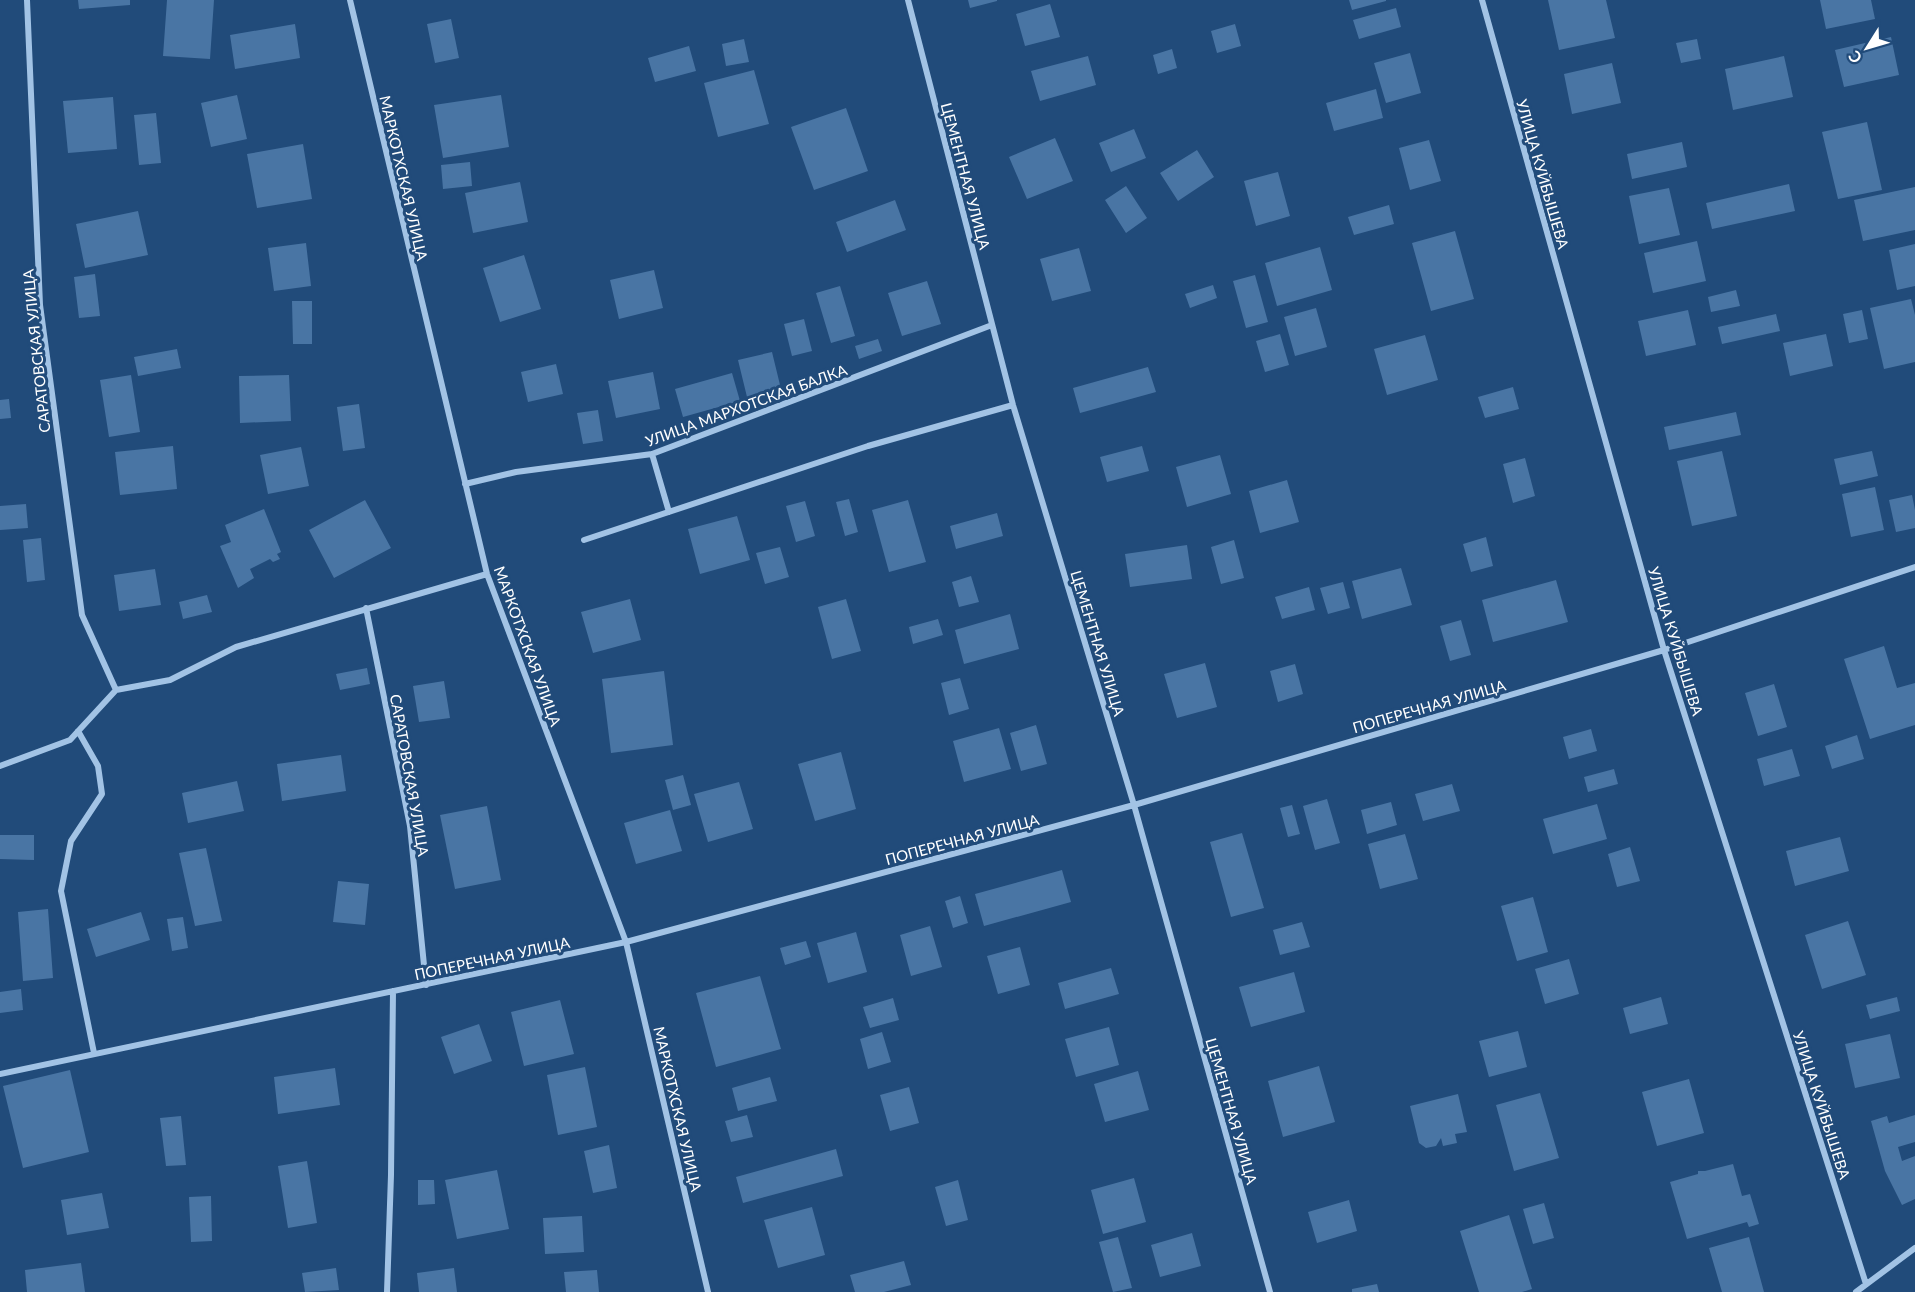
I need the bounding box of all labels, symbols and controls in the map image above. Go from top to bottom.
north arrow [1837,18,1897,78]
text: С [1844,47,1865,67]
street label: МАРКОТХСКАЯ УЛИЦА [376,94,432,263]
street label: УЛИЦА КУЙБЫШЕВА [1513,97,1573,252]
street label: ЦЕМЕНТНАЯ УЛИЦА [938,101,995,252]
street label: САРАТОВСКАЯ УЛИЦА [18,268,54,434]
street label: УЛИЦА МАРХОТСКАЯ БАЛКА [643,360,850,450]
street label: МАРКОТХСКАЯ УЛИЦА [491,564,566,729]
street label: УЛИЦА КУЙБЫШЕВА [1645,564,1707,718]
street label: ЦЕМЕНТНАЯ УЛИЦА [1067,568,1129,719]
street label: ПОПЕРЕЧНАЯ УЛИЦА [1350,675,1508,736]
street label: САРАТОВСКАЯ УЛИЦА [387,693,433,858]
street label: ПОПЕРЕЧНАЯ УЛИЦА [883,810,1042,868]
street label: ПОПЕРЕЧНАЯ УЛИЦА [413,933,572,983]
street label: МАРКОТХСКАЯ УЛИЦА [650,1025,706,1194]
street label: УЛИЦА КУЙБЫШЕВА [1790,1029,1855,1182]
street label: ЦЕМЕНТНАЯ УЛИЦА [1202,1036,1262,1187]

